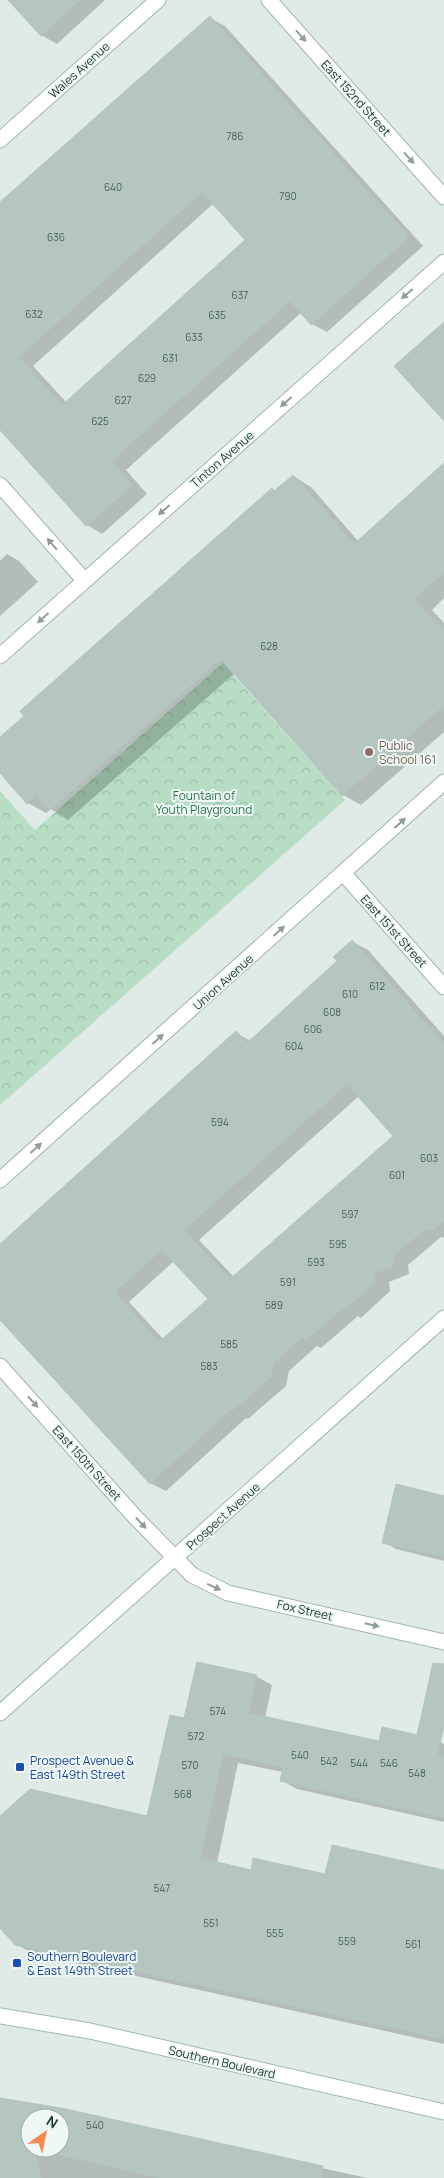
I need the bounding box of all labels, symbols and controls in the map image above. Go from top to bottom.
one-way arrow [296,30,307,43]
street label: Wales Avenue [45,38,113,102]
street label: East 152nd Street [317,56,395,140]
house number: 786 [226,129,244,143]
one-way arrow [404,151,415,164]
house number: 640 [104,180,122,194]
house number: 790 [279,189,297,203]
house number: 636 [47,230,65,244]
house number: 637 [232,288,248,302]
one-way arrow [401,289,414,300]
house number: 632 [25,307,43,321]
house number: 635 [208,308,226,322]
house number: 633 [185,330,203,344]
house number: 631 [162,351,178,365]
house number: 629 [138,371,156,385]
house number: 627 [115,393,131,407]
one-way arrow [280,396,292,408]
house number: 625 [91,414,109,428]
street label: Tinton Avenue [186,427,258,491]
one-way arrow [157,504,170,515]
one-way arrow [46,537,57,550]
one-way arrow [36,612,49,623]
house number: 628 [260,639,278,653]
place label: Public School 161 [379,737,436,768]
marker: Public School 161 [363,746,375,758]
park label: Fountain of Youth Playground [156,787,252,818]
one-way arrow [393,817,405,829]
street label: East 151st Street [357,891,431,971]
one-way arrow [273,926,286,937]
street label: Union Avenue [189,950,257,1014]
house number: 612 [369,979,385,993]
house number: 610 [342,987,358,1001]
house number: 608 [323,1005,341,1019]
house number: 606 [304,1022,322,1036]
one-way arrow [151,1034,164,1045]
house number: 604 [285,1039,303,1053]
house number: 594 [211,1115,229,1129]
one-way arrow [30,1142,43,1153]
house number: 603 [420,1151,438,1165]
house number: 601 [389,1168,405,1182]
house number: 597 [342,1207,358,1221]
house number: 595 [329,1237,347,1251]
house number: 593 [307,1255,325,1269]
house number: 591 [280,1275,296,1289]
house number: 589 [265,1298,283,1312]
house number: 585 [220,1337,238,1351]
house number: 583 [200,1359,218,1373]
one-way arrow [27,1396,38,1409]
street label: East 150th Street [49,1422,125,1504]
street label: Prospect Avenue [182,1478,264,1554]
one-way arrow [135,1517,147,1529]
one-way arrow [207,1583,221,1591]
street label: Fox Street [275,1595,335,1625]
one-way arrow [364,1621,379,1629]
house number: 574 [210,1704,226,1718]
house number: 572 [188,1729,205,1743]
house number: 540 [291,1748,309,1762]
place label: Prospect Avenue & East 149th Street [30,1752,134,1783]
house number: 542 [320,1754,338,1768]
house number: 544 [350,1756,368,1770]
house number: 546 [380,1756,398,1770]
house number: 570 [182,1758,198,1772]
marker: Prospect Avenue & East 149th Street [14,1761,26,1773]
house number: 548 [408,1766,426,1780]
house number: 568 [174,1787,192,1801]
house number: 547 [154,1881,170,1895]
house number: 551 [203,1916,219,1930]
house number: 555 [266,1926,284,1940]
house number: 559 [338,1934,356,1948]
house number: 561 [405,1937,421,1951]
place label: Southern Boulevard & East 149th Street [27,1948,136,1979]
marker: Southern Boulevard & East 149th Street [11,1957,23,1969]
street label: Southern Boulevard [167,2041,277,2083]
north arrow [20,2108,70,2158]
text: N [43,2111,62,2132]
house number: 540 [86,2118,104,2132]

